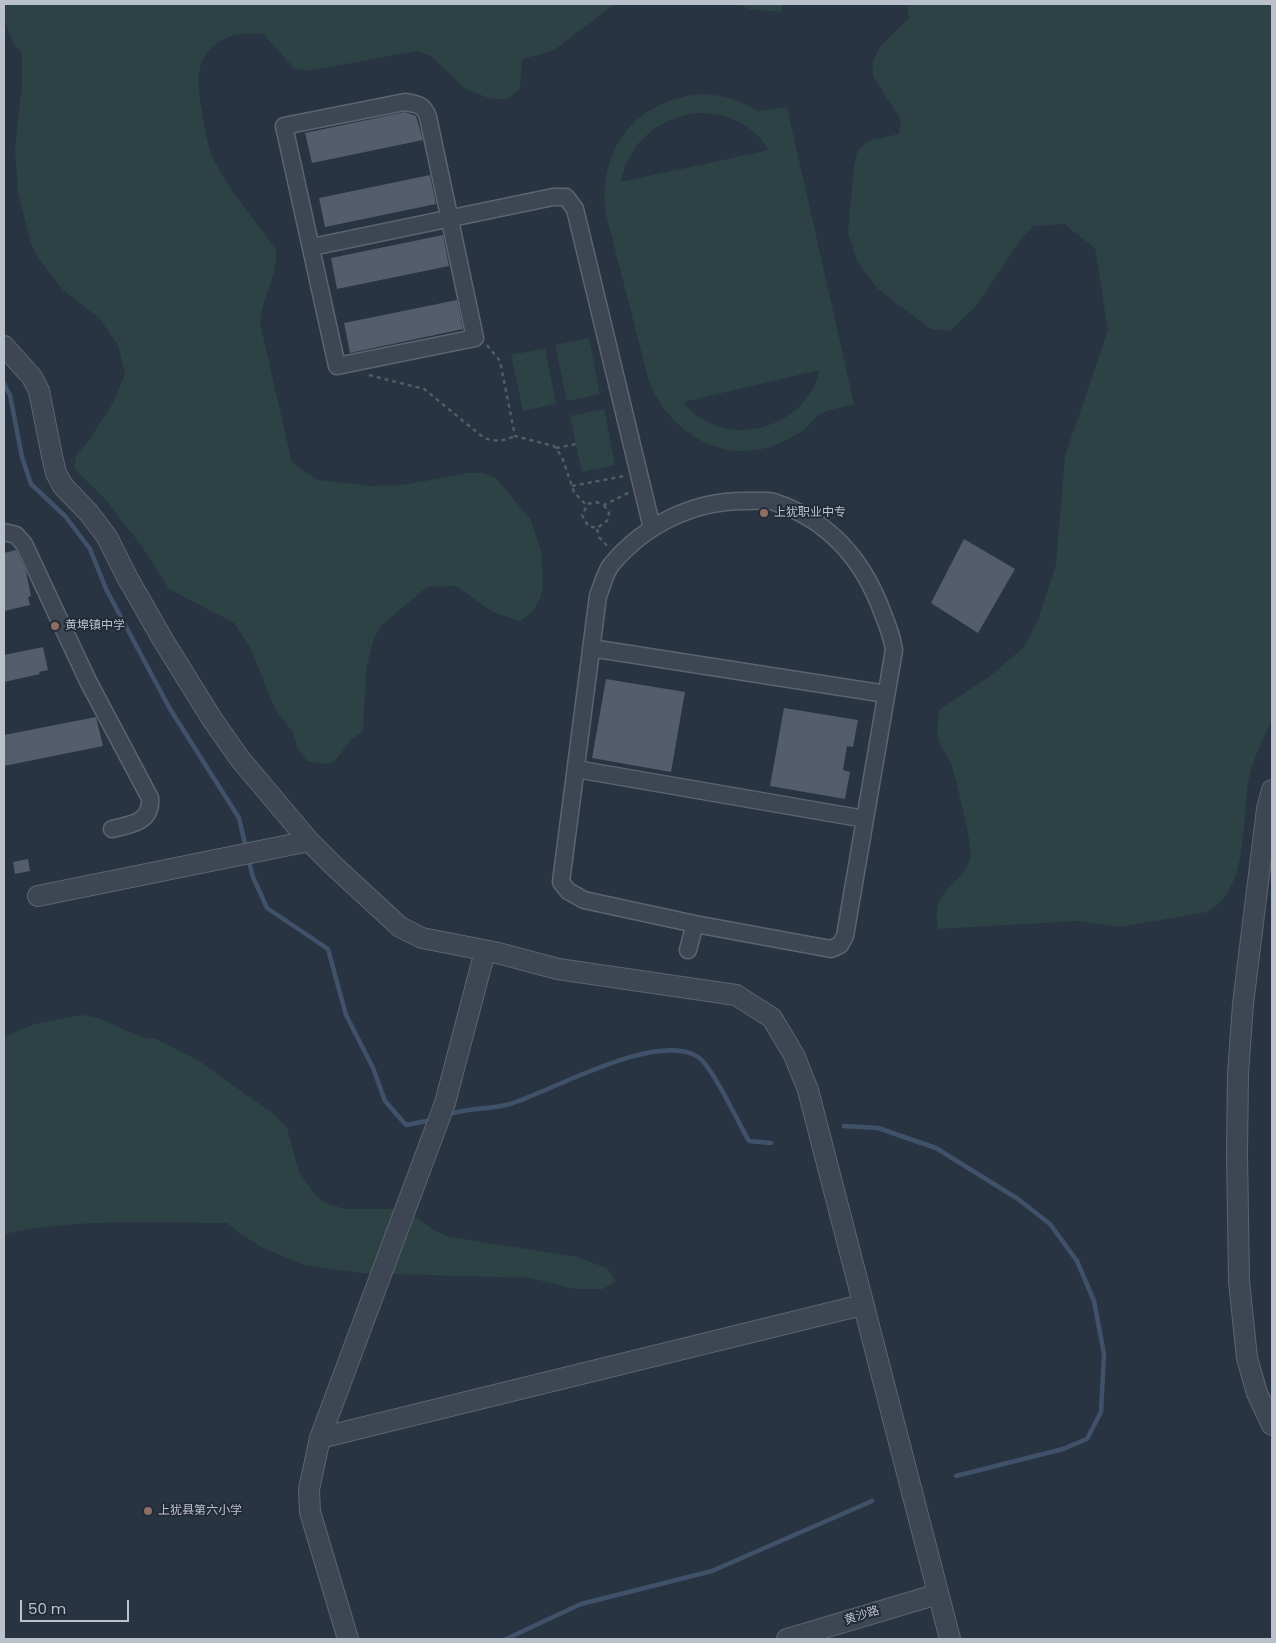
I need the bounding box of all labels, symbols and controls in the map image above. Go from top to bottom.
place label: 上犹职业中专 [774,506,846,520]
marker: 上犹职业中专 [758,507,770,519]
place label: 黄埠镇中学 [65,619,125,633]
marker: 黄埠镇中学 [49,620,61,632]
place label: 上犹县第六小学 [158,1504,242,1518]
marker: 上犹县第六小学 [142,1505,154,1517]
scale bar [22,1590,131,1622]
text: 50 m [28,1598,66,1619]
street label: 黄沙路 [843,1604,881,1628]

